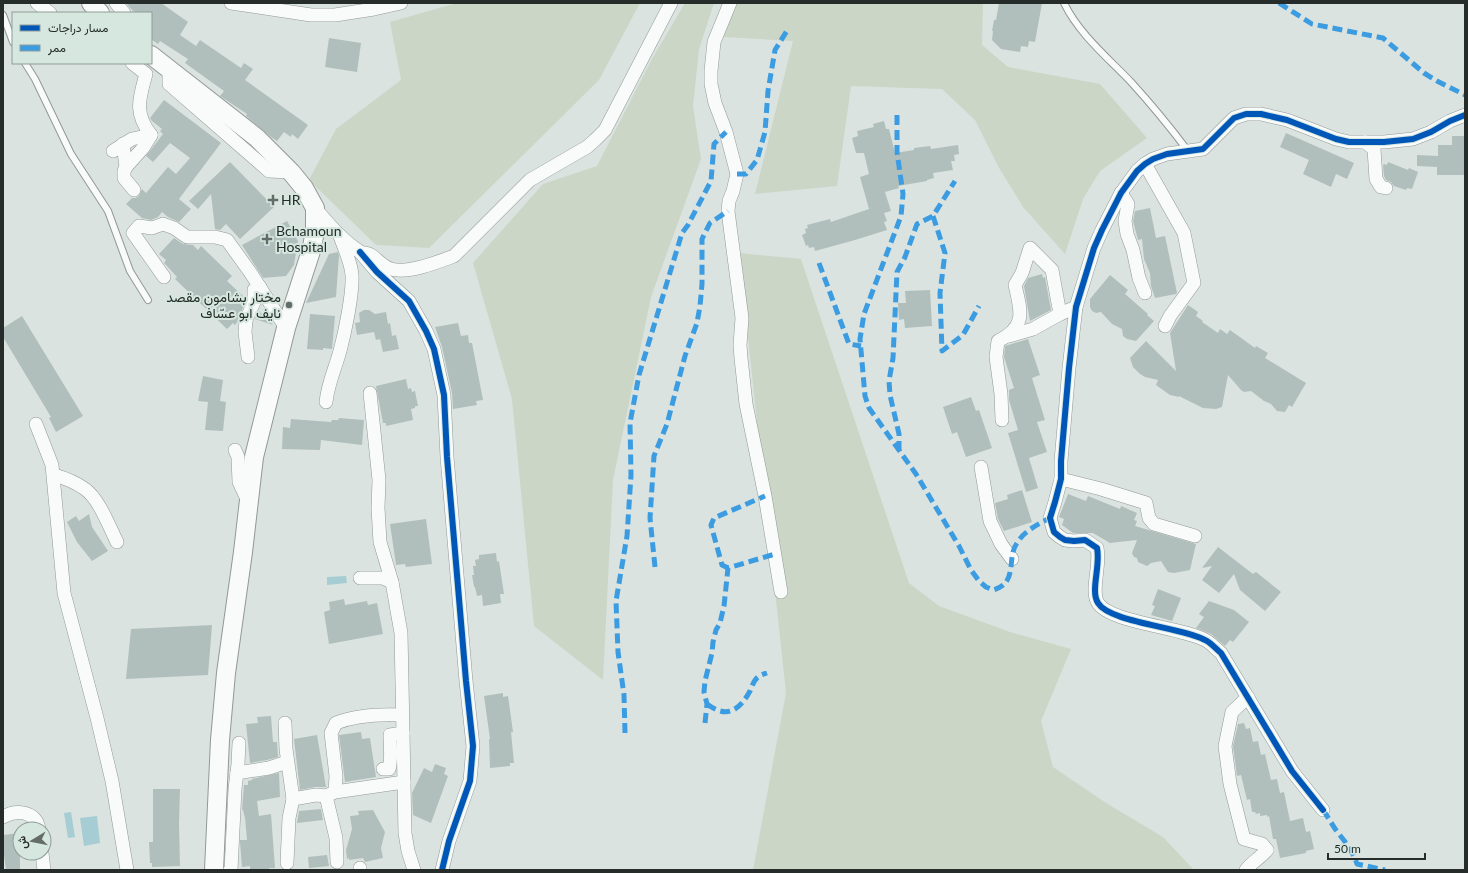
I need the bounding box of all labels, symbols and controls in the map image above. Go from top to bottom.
legend [12,12,152,64]
text: مسار دراجات [48,20,108,36]
text: ممر [47,40,66,56]
place label: HR [281,191,301,208]
marker: HR [268,195,278,205]
place label: Bchamoun Hospital [276,222,341,255]
marker: Bchamoun Hospital [261,233,273,245]
place label: مختار بشامون مقصد نايف ابو عسّاف [166,288,281,322]
marker: مختار بشامون مقصد نايف ابو عسّاف [284,300,294,310]
north arrow [12,821,52,861]
text: ش [14,835,30,850]
scale bar [1328,835,1425,861]
text: 50 m [1334,841,1361,856]

